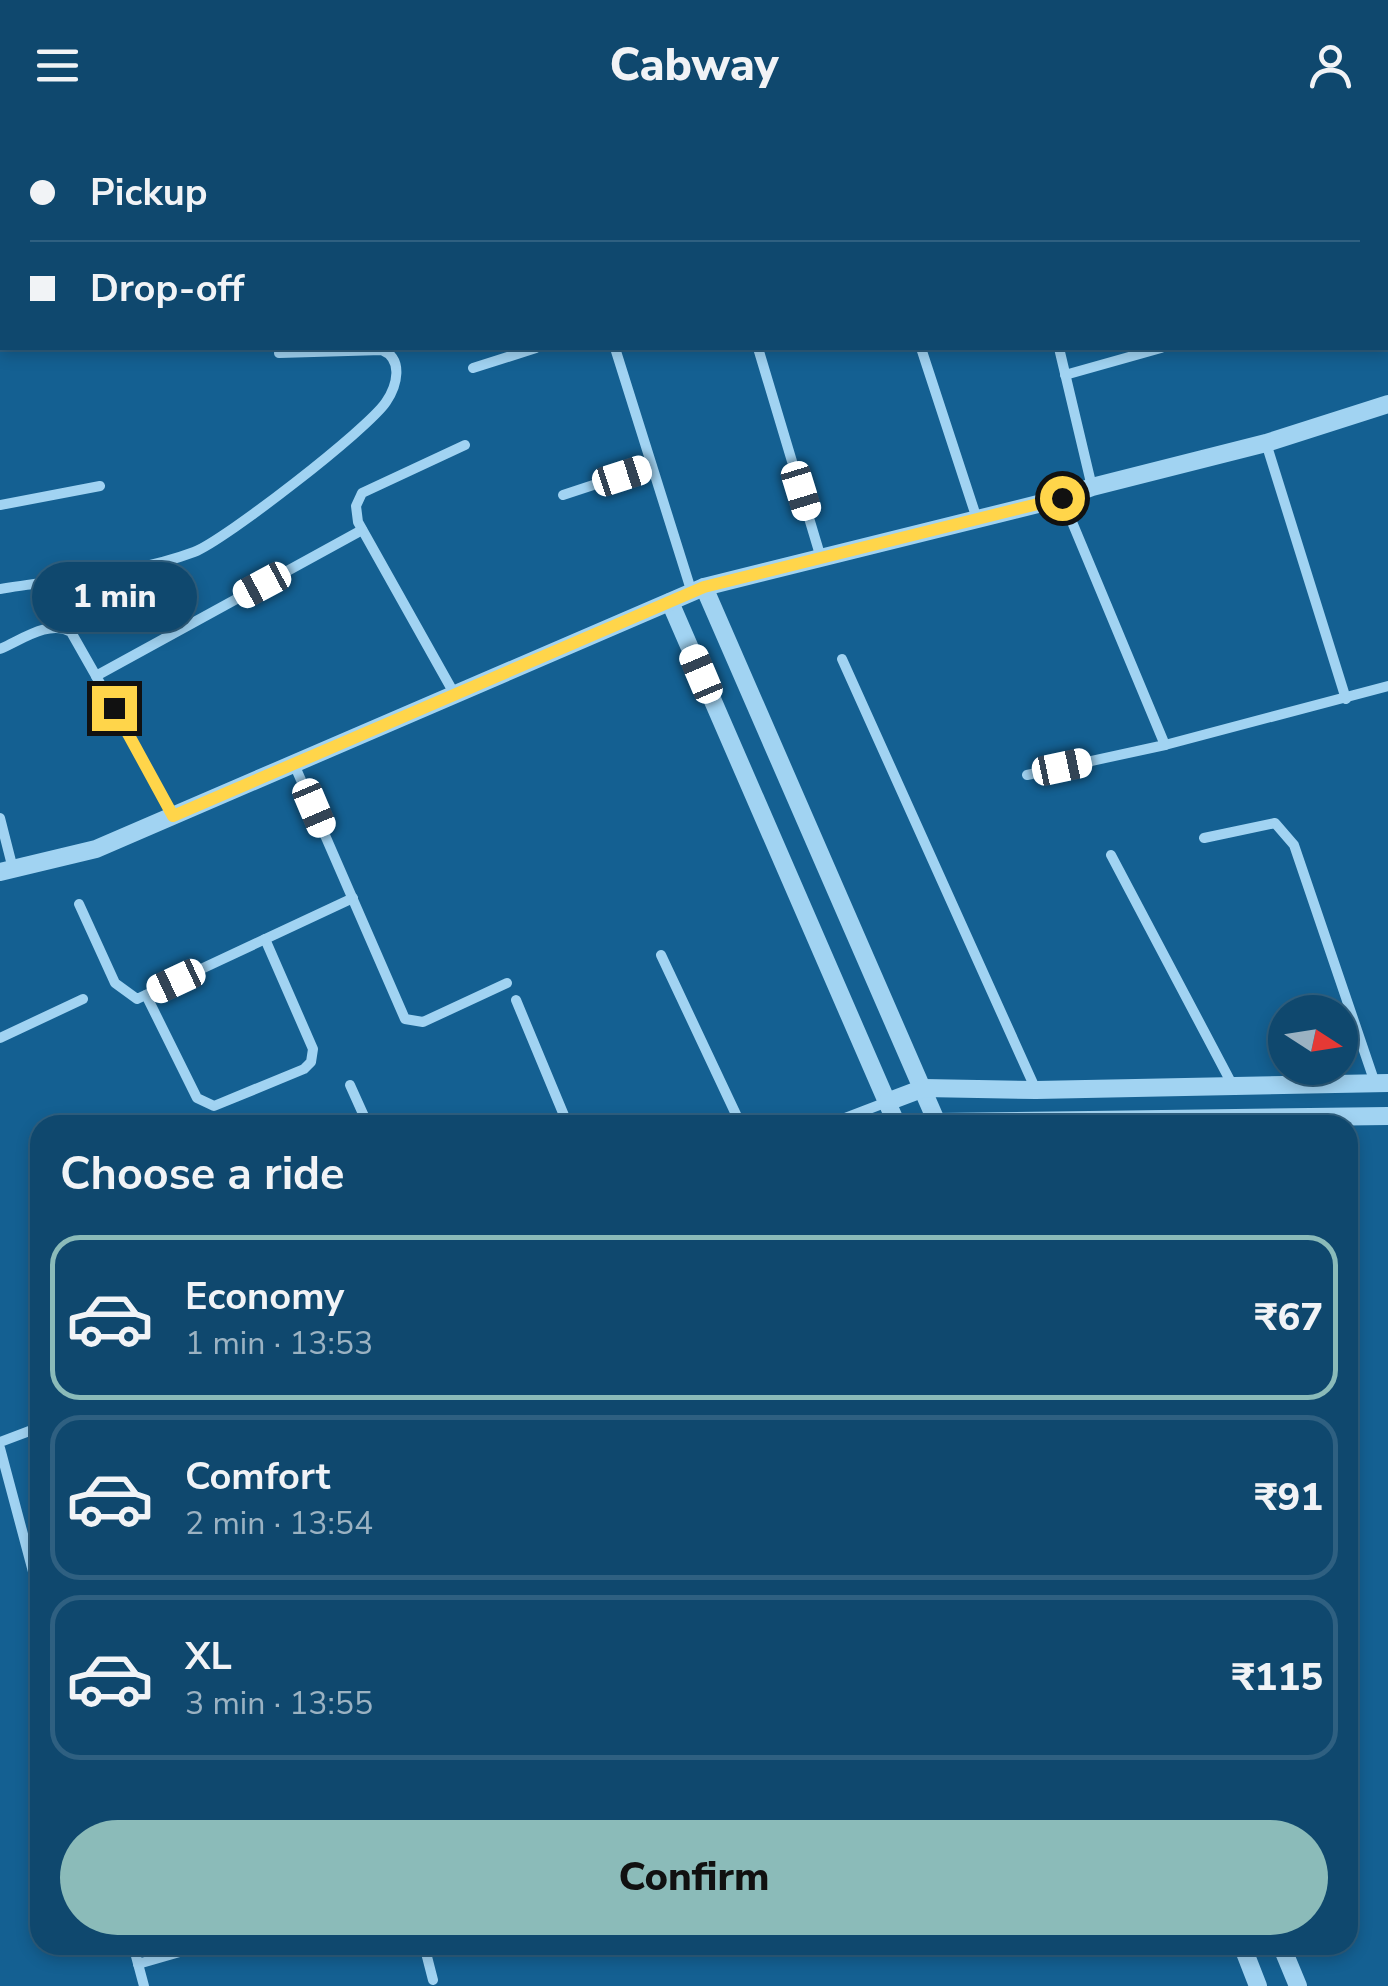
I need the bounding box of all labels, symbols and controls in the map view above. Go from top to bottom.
text: Cabway [609,35,779,96]
icon: menu [30,38,85,93]
icon: person [1303,38,1358,93]
text: Pickup [90,167,208,218]
text: Drop-off [90,263,244,314]
car [589,452,655,500]
car [778,458,824,524]
route start [1040,476,1085,521]
car [228,558,296,612]
callout: 1 min [32,563,196,633]
text: 1 min [72,575,157,618]
car [675,641,727,707]
route end [92,686,137,731]
car [1030,746,1094,788]
car [288,775,340,841]
car [142,955,210,1007]
north arrow [1268,995,1358,1085]
map controls [1268,995,1358,1085]
text: Choose a ride [60,1144,345,1205]
text: Economy [185,1271,344,1322]
icon: car [65,1273,155,1363]
text: ₹67 [1255,1292,1323,1343]
text: 1 min · 13:53 [185,1322,373,1365]
text: Comfort [185,1451,330,1502]
icon: car [65,1453,155,1543]
text: ₹91 [1255,1472,1323,1523]
text: 2 min · 13:54 [185,1502,373,1545]
text: XL [185,1631,232,1682]
icon: car [65,1633,155,1723]
text: ₹115 [1232,1652,1323,1703]
text: 3 min · 13:55 [185,1682,373,1725]
button: Confirm [60,1820,1328,1935]

